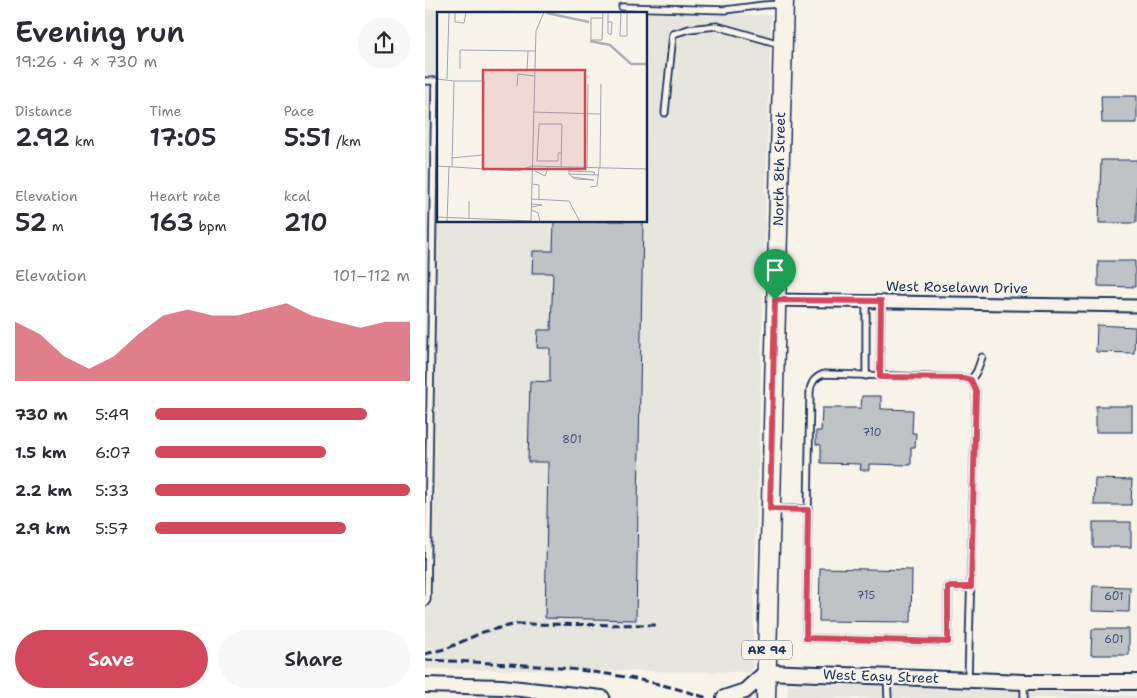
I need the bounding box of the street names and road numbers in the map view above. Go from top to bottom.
street label: North 8th Street [769,112,789,226]
street label: West Roselawn Drive [886,277,1029,297]
road number: AR 94 [742,640,792,660]
street label: West Easy Street [823,665,939,687]

